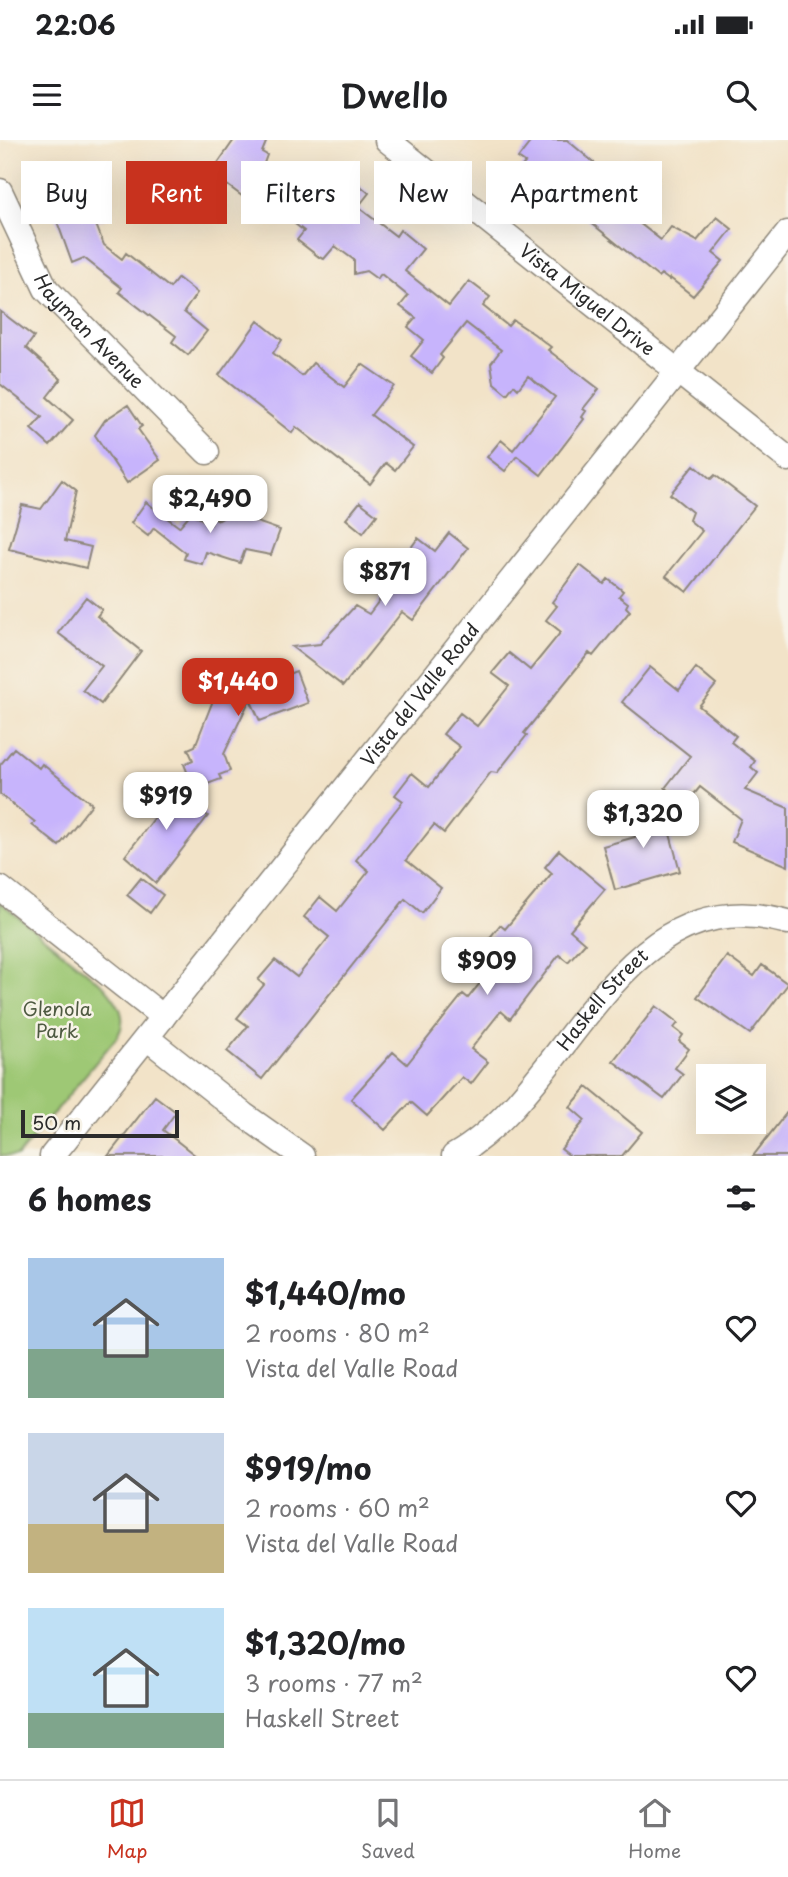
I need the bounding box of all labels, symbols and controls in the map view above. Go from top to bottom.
text: 22:06 [35,5,116,44]
text: Dwello [340,71,448,119]
icon: menu [28,76,66,114]
icon: search [722,76,760,114]
chip: Buy [21,161,112,224]
chip: Rent [126,161,227,224]
chip: Filters [241,161,360,224]
chip: New [374,161,472,224]
chip: Apartment [486,161,662,224]
street label: Vista Miguel Drive [514,236,662,361]
street label: Hayman Avenue [28,269,151,394]
pin: $2,490 [153,476,267,535]
text: $2,490 [168,480,252,515]
pin: $871 [344,548,426,608]
text: $871 [359,553,411,588]
street label: Vista del Valle Road [353,616,485,772]
pin: $1,440 [181,658,295,718]
text: $1,440 [198,663,278,698]
pin: $919 [125,772,207,832]
text: $919 [139,777,193,812]
pin: $1,320 [586,790,700,850]
text: $1,320 [603,795,683,830]
pin: $909 [446,938,528,997]
street label: Haskell Street [549,941,654,1056]
text: $909 [457,942,517,977]
park label: Glenola Park [22,994,92,1044]
map controls [696,1064,766,1134]
button: layers [696,1064,766,1134]
scale bar [21,1107,178,1139]
text: 50 m [32,1108,81,1136]
text: 6 homes [28,1176,151,1221]
icon: filters [722,1179,760,1217]
text: $1,440/mo [245,1270,406,1315]
icon: home [84,1286,168,1370]
icon: heart [722,1309,760,1347]
text: 2 rooms · 80 m² [245,1315,430,1350]
text: Vista del Valle Road [245,1350,459,1385]
text: $919/mo [245,1445,372,1490]
icon: home [84,1461,168,1545]
icon: heart [722,1484,760,1522]
text: 2 rooms · 60 m² [245,1490,430,1525]
text: Vista del Valle Road [245,1525,459,1560]
text: $1,320/mo [245,1620,405,1665]
icon: home [84,1636,168,1720]
icon: heart [722,1659,760,1697]
text: 3 rooms · 77 m² [245,1665,423,1700]
text: Haskell Street [245,1700,399,1735]
tab: Map [107,1794,147,1864]
tab: Saved [361,1794,415,1864]
tab: Home [628,1794,681,1864]

